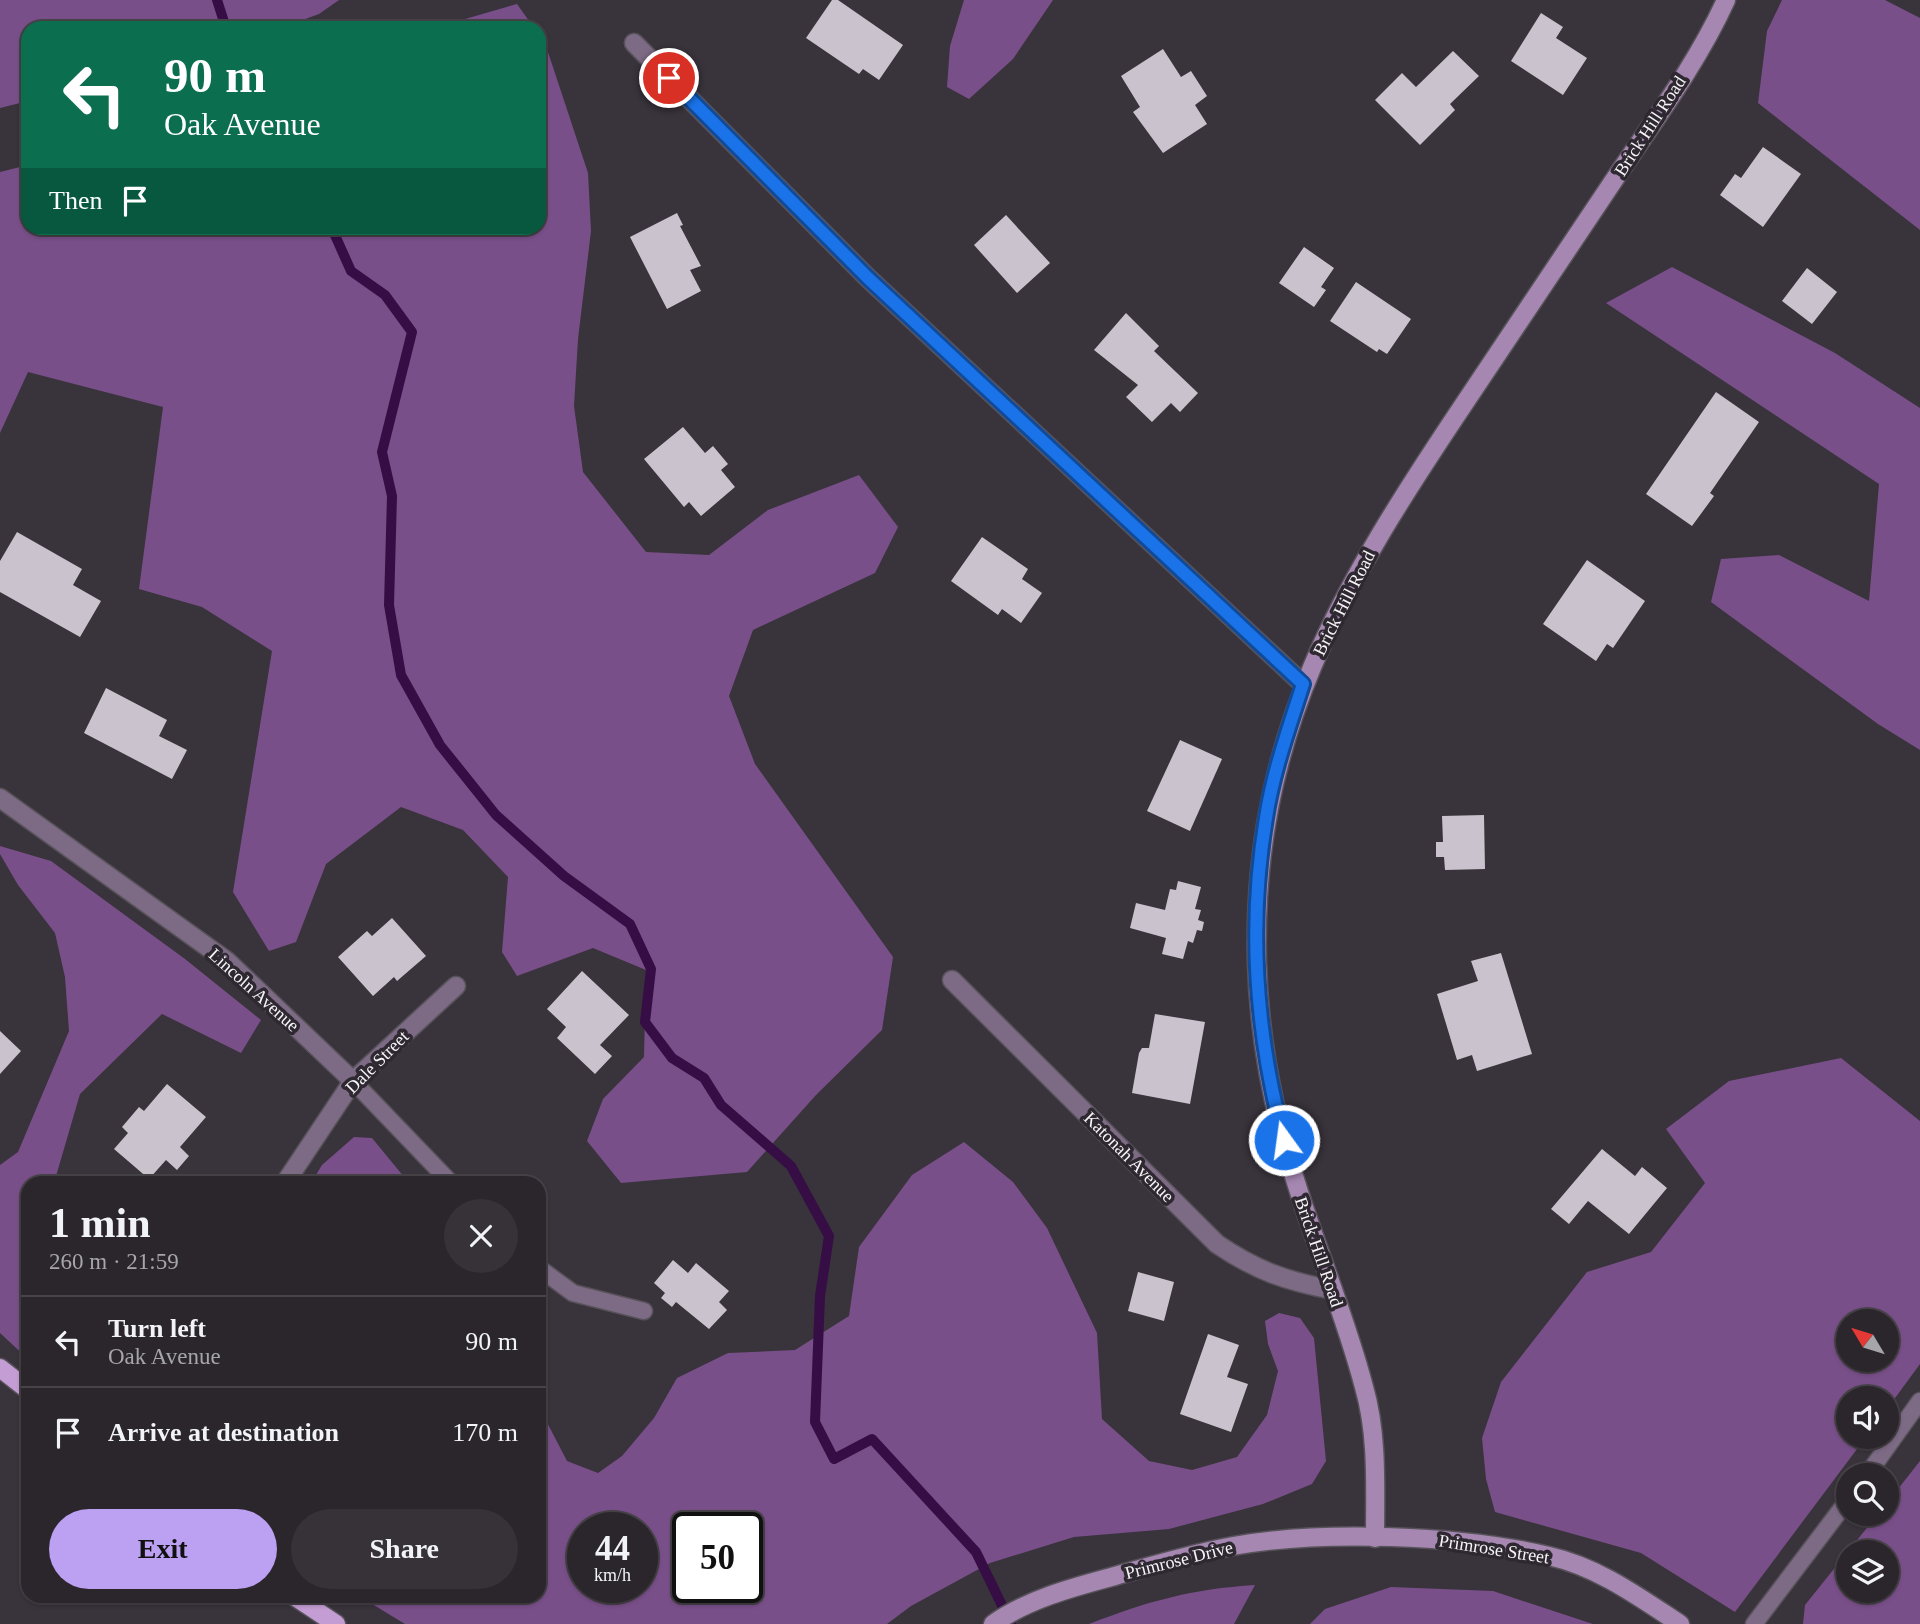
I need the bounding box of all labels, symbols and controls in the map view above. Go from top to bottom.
text: 90 m [164,48,266,103]
pin [639,48,699,108]
icon: left [49,49,140,140]
icon: arrive [650,59,688,97]
street label: Brick Hill Road [1610,72,1690,180]
text: Oak Avenue [164,106,321,142]
icon: arrive [116,182,154,220]
text: Then [49,186,102,215]
street label: Brick Hill Road [1309,547,1379,659]
street label: Lincoln Avenue [205,944,303,1036]
street label: Dale Street [341,1026,413,1098]
position arrow [1247,1103,1321,1177]
street label: Katonah Avenue [1080,1108,1178,1206]
street label: Brick Hill Road [1291,1194,1347,1310]
button: close [444,1199,518,1273]
text: 1 min [49,1200,151,1246]
text: 260 m · 21:59 [49,1249,179,1274]
north arrow [1836,1309,1899,1372]
map controls [1836,1309,1899,1603]
text: Turn left [108,1314,206,1343]
icon: left [49,1323,87,1361]
text: 90 m [465,1327,518,1356]
text: Oak Avenue [108,1344,221,1369]
button: sound [1836,1386,1899,1449]
icon: arrive [49,1414,87,1452]
text: Arrive at destination [108,1418,339,1447]
text: 170 m [452,1418,518,1447]
button: search [1836,1463,1899,1526]
button: Exit [49,1509,277,1589]
button: Share [291,1509,518,1589]
speed limit sign: 50 [672,1512,763,1603]
text: 44 [595,1529,630,1568]
street label: Primrose Street [1437,1530,1551,1568]
street label: Primrose Drive [1123,1537,1235,1583]
button: layers [1836,1540,1899,1603]
text: km/h [594,1565,631,1585]

